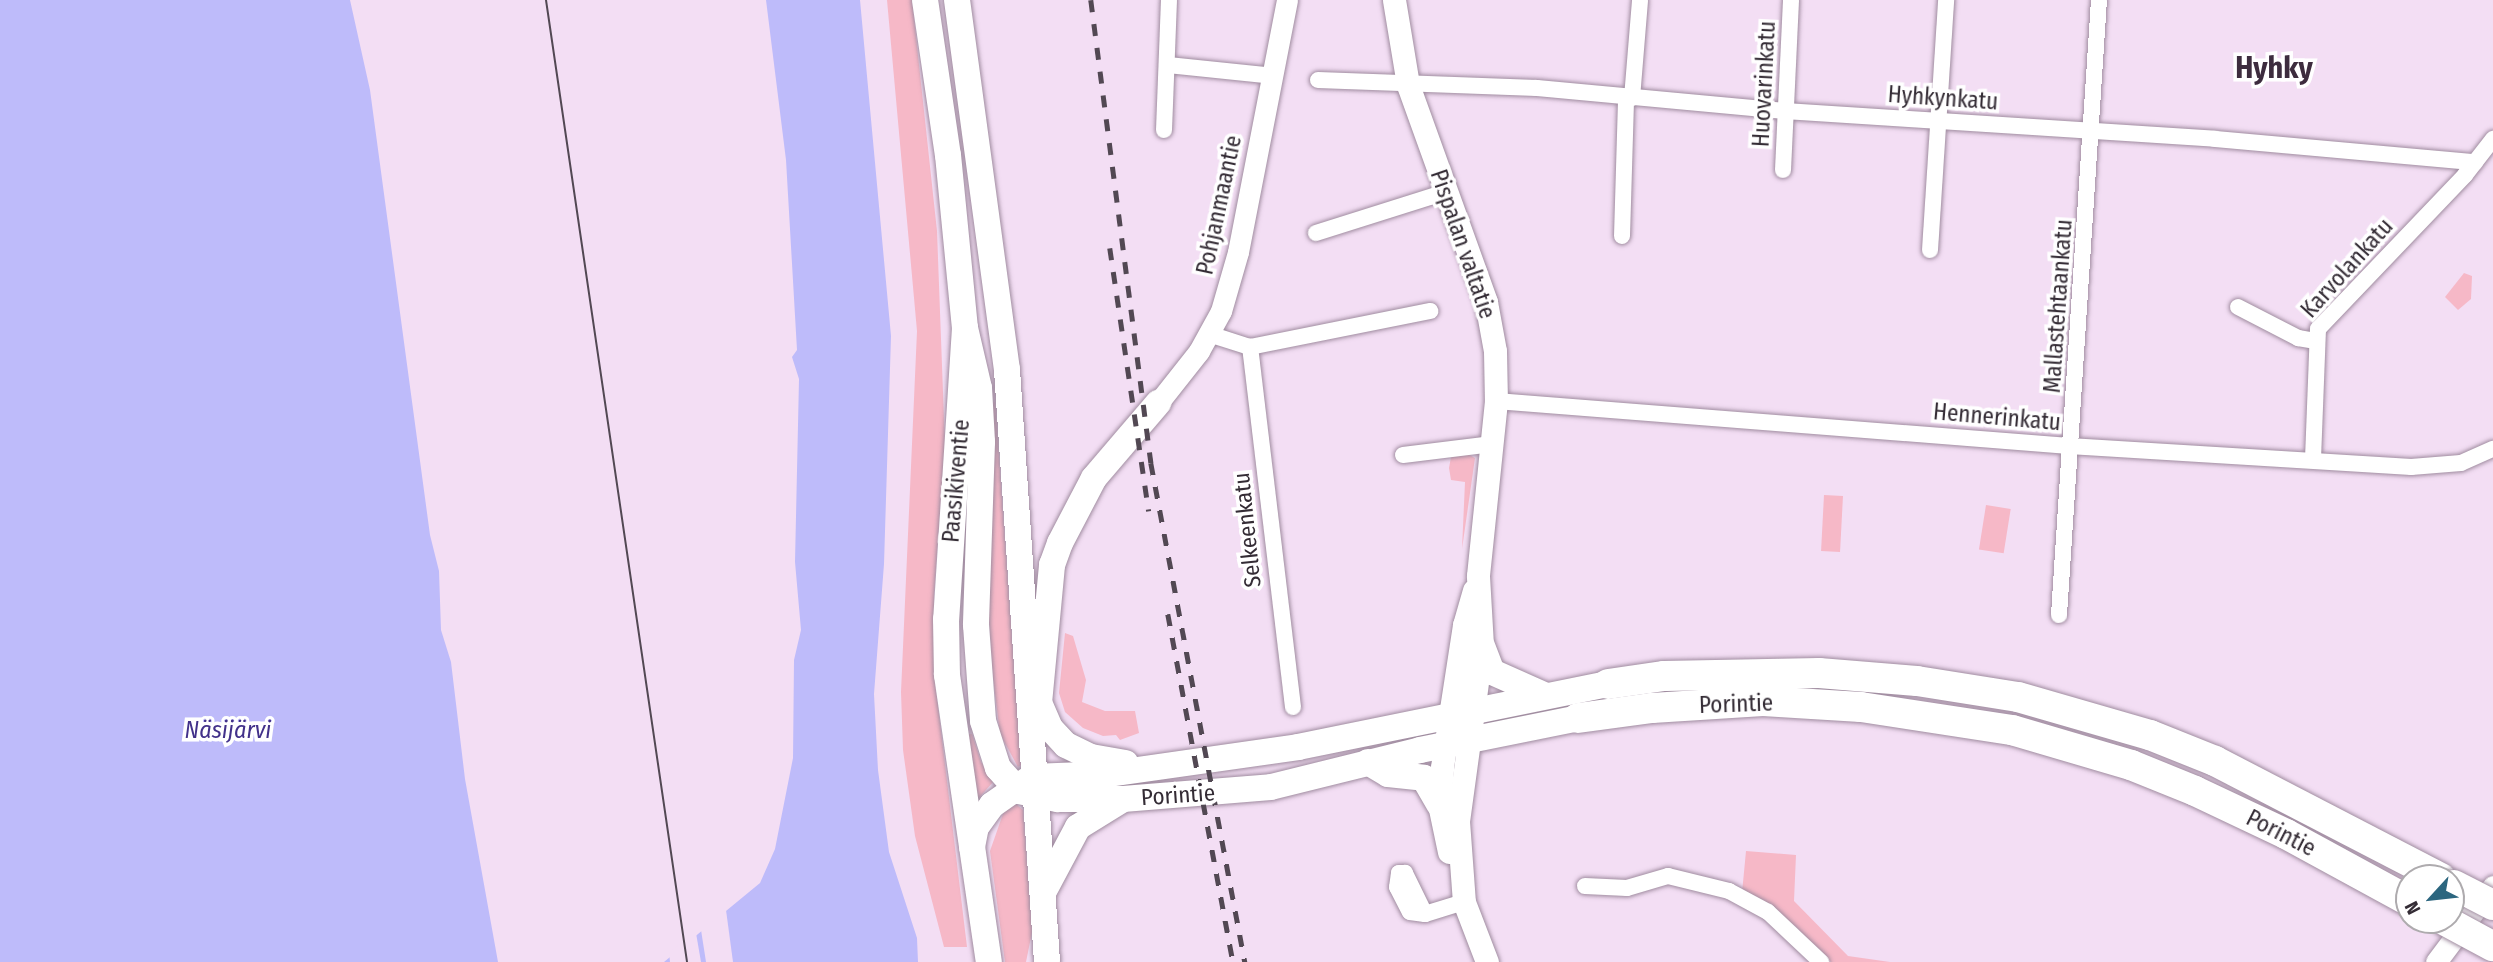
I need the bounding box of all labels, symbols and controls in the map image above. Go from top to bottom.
street label: Huovarinkatu [1747,20,1781,148]
district label: Hyhky [2235,50,2313,86]
street label: Hyhkynkatu [1887,80,1999,116]
street label: Pohjanmaantie [1191,133,1247,277]
street label: Pispalan valtatie [1425,166,1501,322]
street label: Karvolankatu [2295,213,2399,323]
street label: Mallastehtaankatu [2038,218,2078,394]
street label: Hennerinkatu [1932,398,2062,436]
street label: Paasikiventie [937,418,975,544]
street label: Selkeenkatu [1227,471,1267,589]
street label: Porintie [1699,689,1773,719]
water label: Näsijärvi [185,717,271,745]
street label: Porintie [1140,779,1216,811]
street label: Porintie [2242,804,2320,862]
north arrow [2395,864,2465,934]
text: N [2400,898,2425,918]

